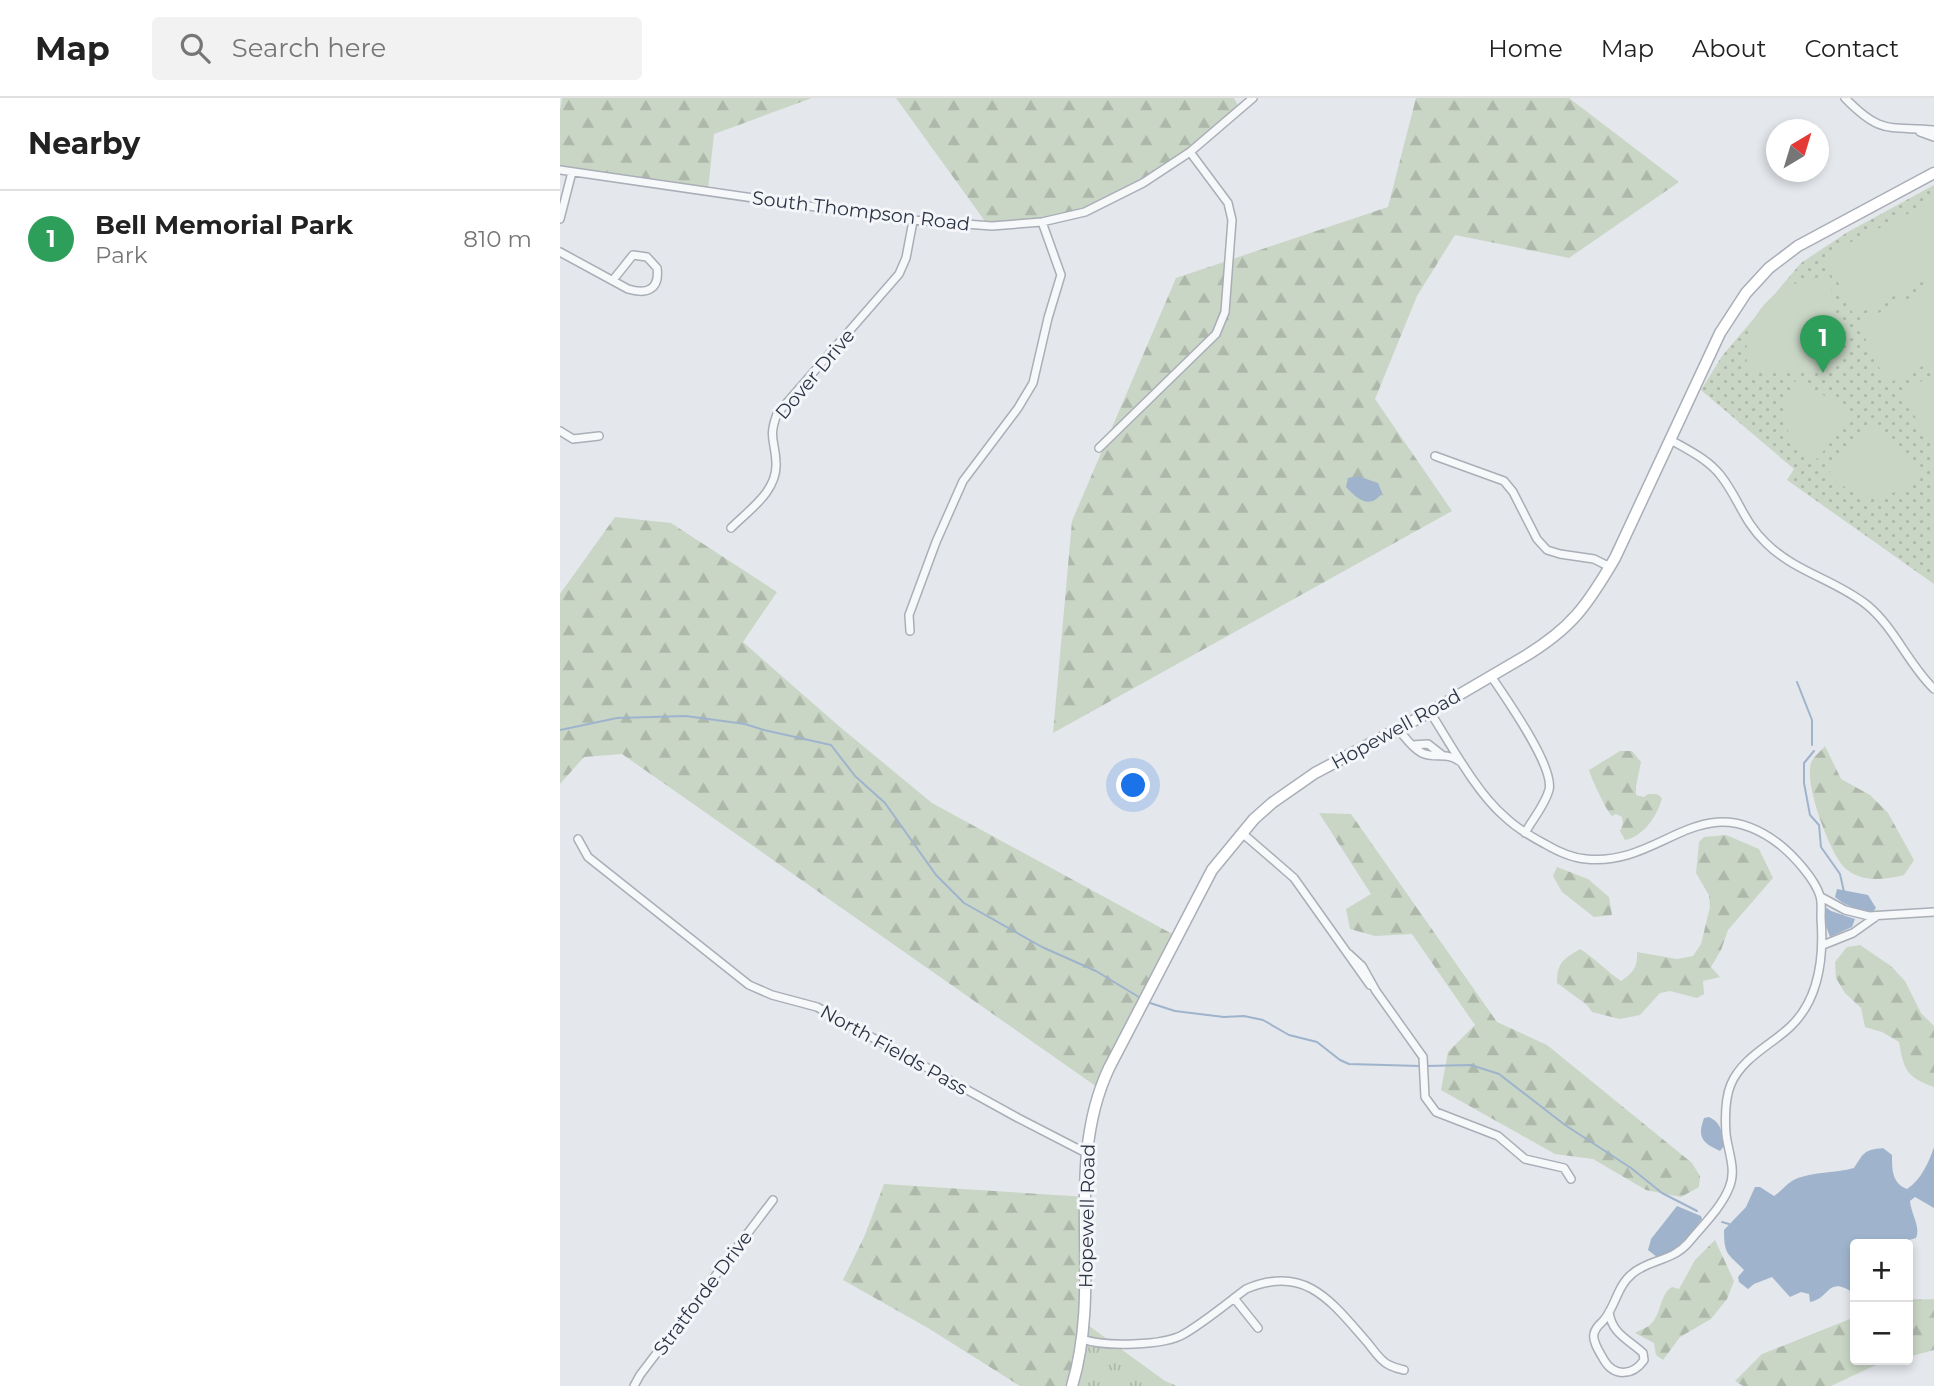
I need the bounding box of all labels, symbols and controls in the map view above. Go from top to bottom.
search box [152,17,642,80]
text: Map [35,28,110,68]
icon: search [176,29,214,67]
text: Search here [232,32,386,64]
text: Home [1488,34,1563,63]
text: Map [1601,34,1654,63]
text: About [1692,34,1766,63]
text: Contact [1804,34,1899,63]
north arrow [1766,119,1829,182]
text: Nearby [28,125,140,162]
street label: South Thompson Road [751,186,971,236]
text: Bell Memorial Park [95,209,353,241]
text: 1 [46,225,56,253]
text: 810 m [463,225,532,253]
text: Park [95,241,148,269]
pin: 1 [1800,315,1846,373]
street label: Dover Drive [770,324,860,424]
street label: Hopewell Road [1327,684,1465,774]
your location [1116,768,1150,802]
street label: North Fields Pass [816,1000,972,1100]
street label: Hopewell Road [1074,1144,1100,1288]
street label: Stratforde Drive [649,1226,757,1360]
map controls [1850,1239,1913,1365]
button: + [1850,1239,1913,1302]
button: − [1850,1302,1913,1365]

